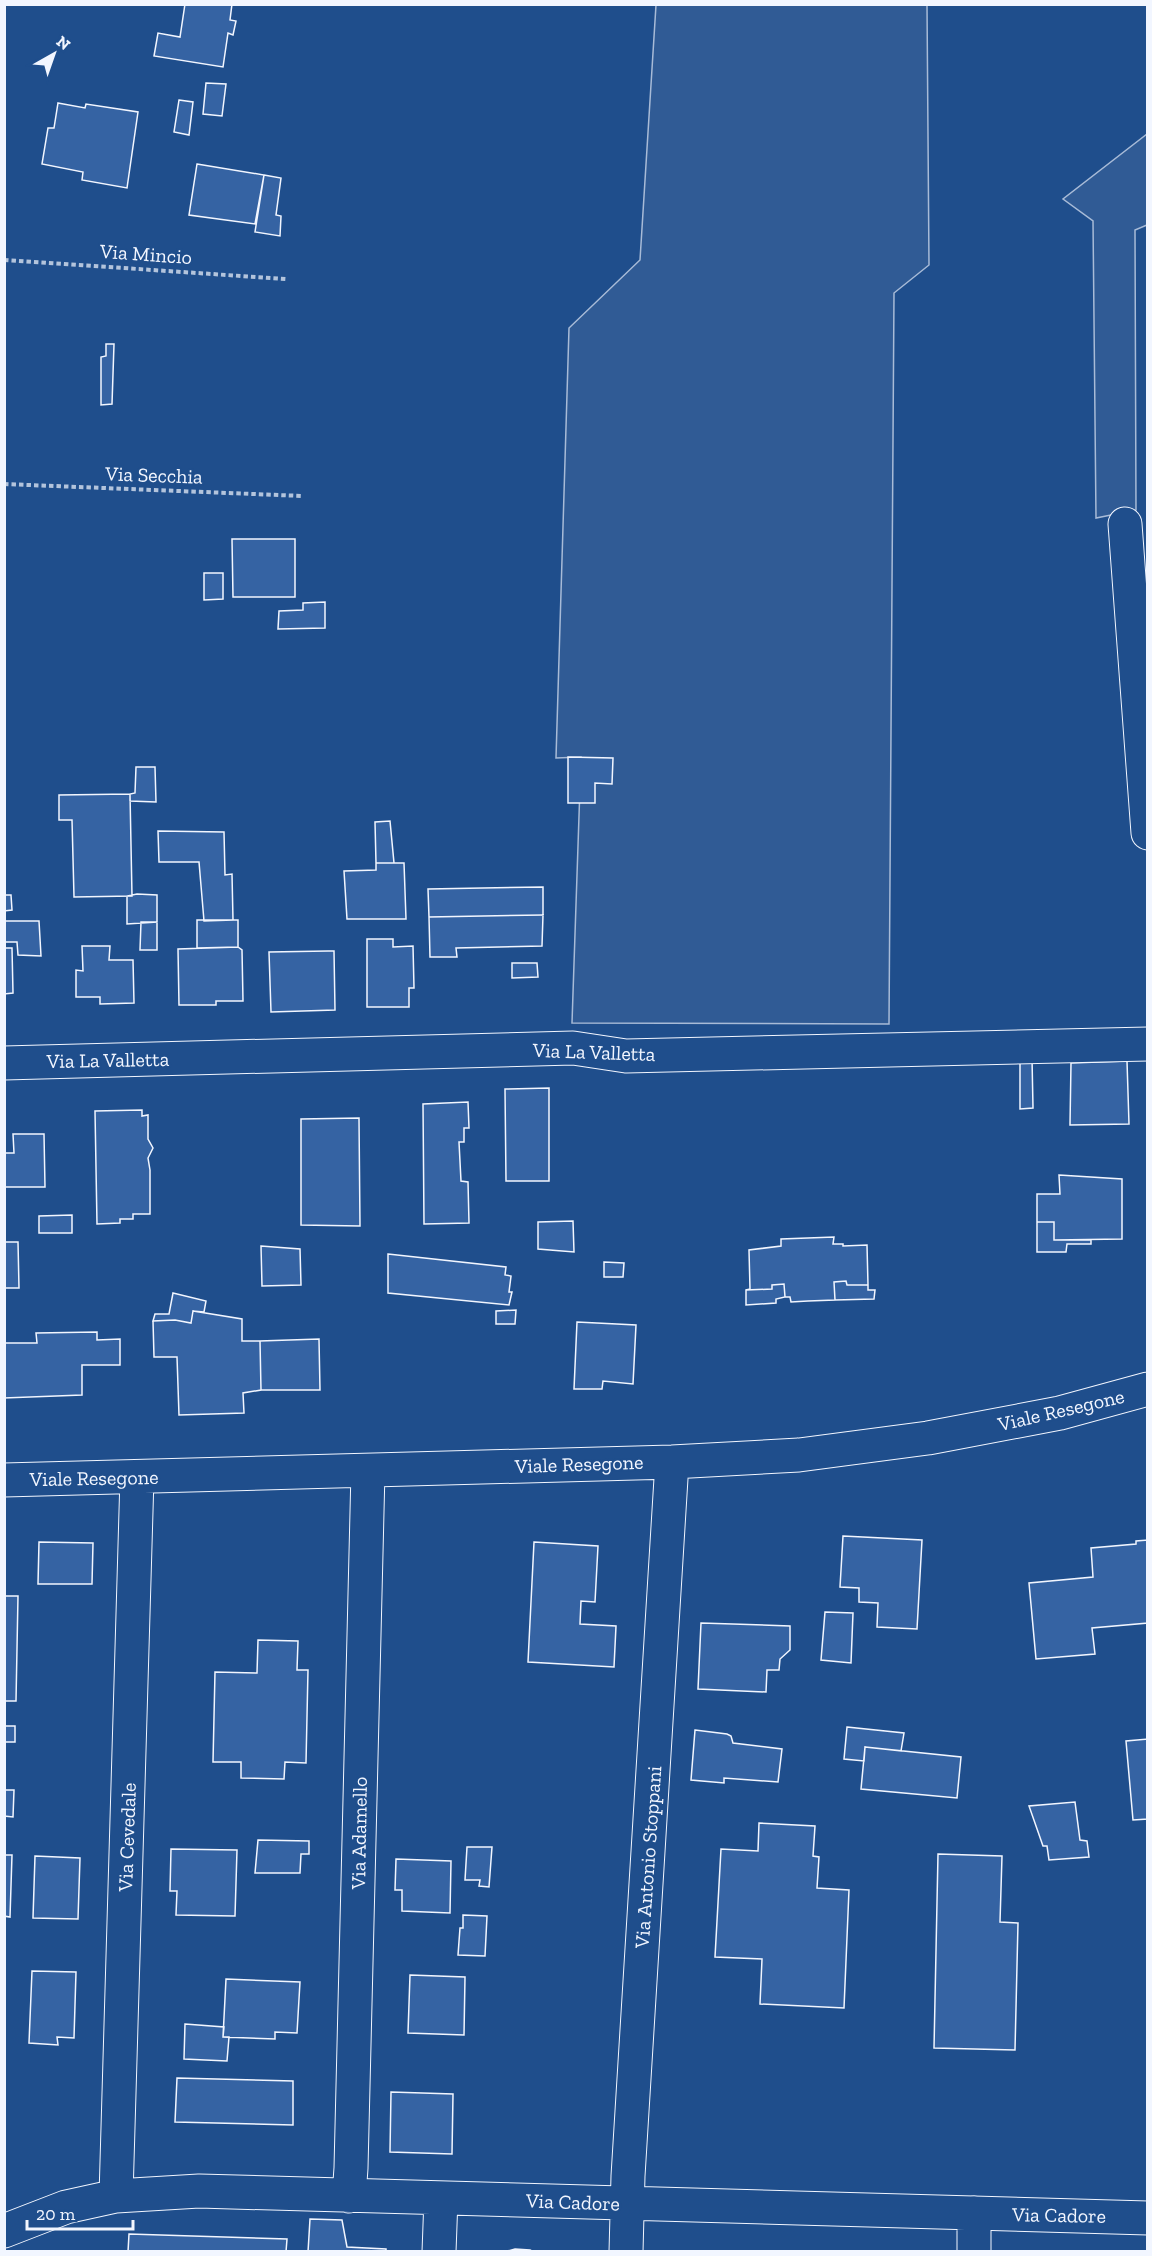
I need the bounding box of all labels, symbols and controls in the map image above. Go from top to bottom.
north arrow [24,24,84,84]
text: N [53,32,74,54]
street label: Via Mincio [98,239,193,269]
street label: Via Secchia [104,461,203,489]
street label: Via La Valletta [531,1038,656,1066]
street label: Via La Valletta [45,1047,170,1073]
street label: Viale Resegone [995,1384,1126,1436]
street label: Viale Resegone [513,1450,644,1478]
street label: Viale Resegone [28,1465,159,1491]
street label: Via Antonio Stoppani [630,1765,666,1950]
street label: Via Adamello [346,1776,372,1891]
street label: Via Cevedale [113,1782,141,1893]
street label: Via Cadore [525,2188,620,2216]
scale bar [27,2193,134,2231]
street label: Via Cadore [1011,2202,1106,2228]
text: 20 m [36,2203,76,2225]

